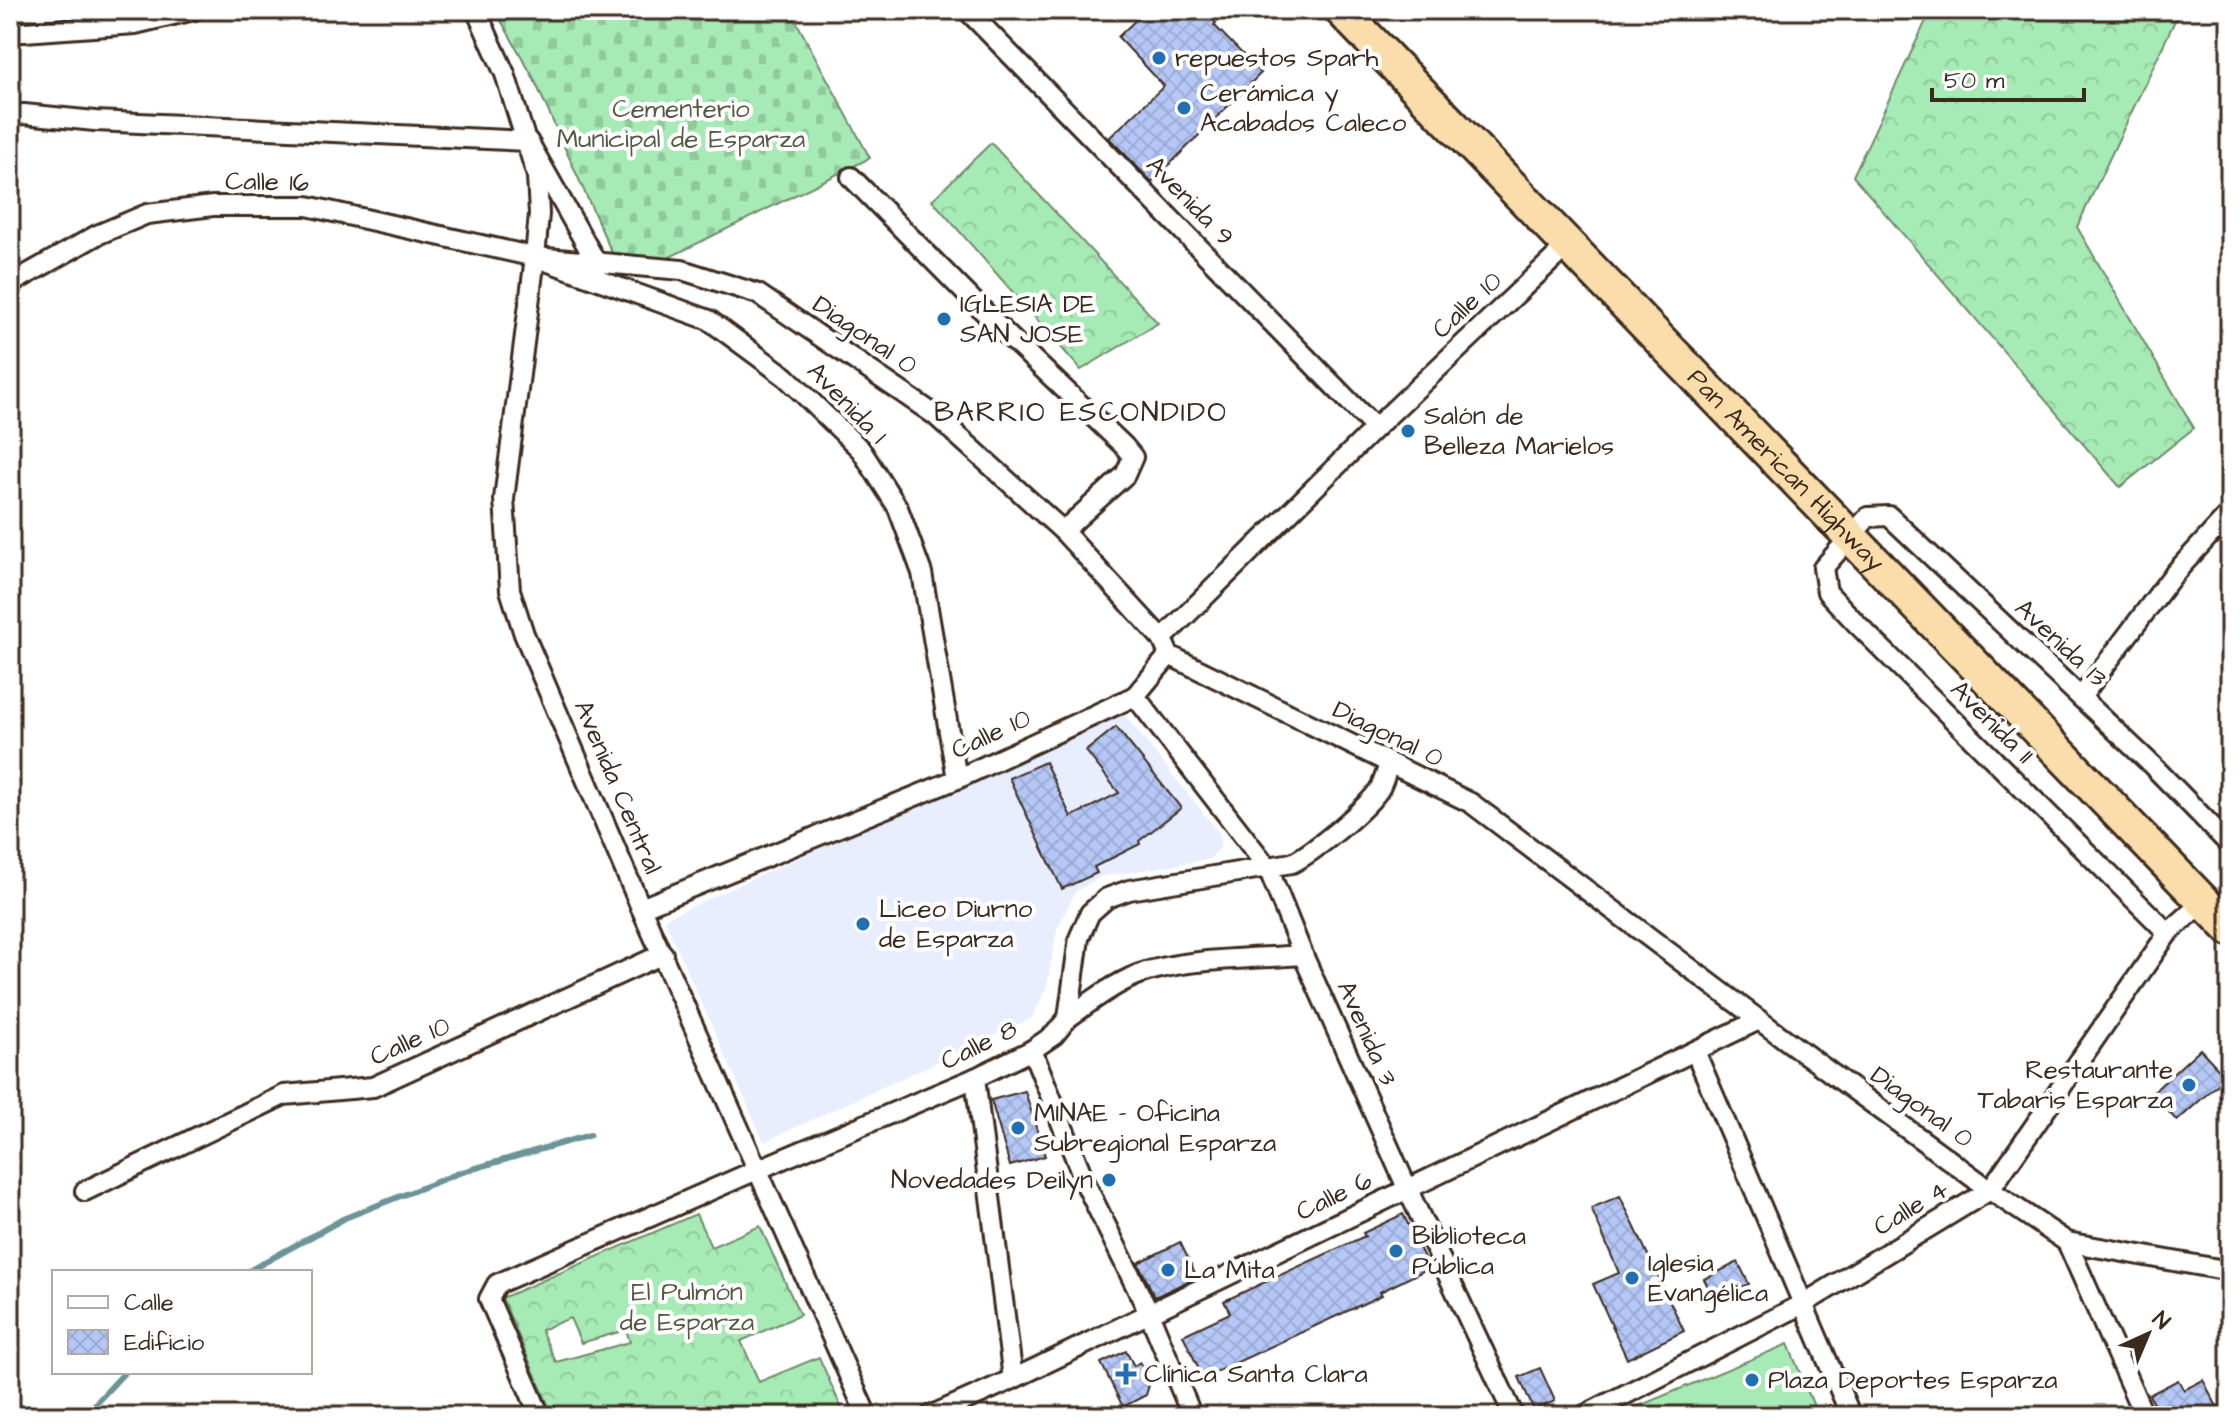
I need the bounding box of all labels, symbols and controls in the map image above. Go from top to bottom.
place label: repuestos Sparh [1175,40,1379,76]
marker: repuestos Sparh [1150,49,1168,67]
scale bar [1932,52,2084,102]
text: 50 m [1944,64,2005,98]
place label: Cerámica y Acabados Caleco [1200,75,1407,141]
park label: Cementerio Municipal de Esparza [557,91,805,157]
marker: Cerámica y Acabados Caleco [1175,99,1193,117]
street label: Avenida 9 [1138,148,1242,254]
street label: Calle 16 [225,163,309,201]
street label: Calle 10 [1424,263,1510,347]
place label: IGLESIA DE SAN JOSE [960,286,1095,352]
street label: Diagonal 0 [804,287,924,385]
marker: IGLESIA DE SAN JOSE [935,310,953,328]
street label: Avenida 1 [799,354,895,452]
street label: Pan American Highway [1679,360,1893,581]
district label: BARRIO ESCONDIDO [934,393,1228,432]
place label: Salón de Belleza Marielos [1424,398,1614,464]
marker: Salón de Belleza Marielos [1399,422,1417,440]
street label: Avenida 13 [2007,591,2115,695]
street label: Avenida 11 [1942,672,2042,772]
street label: Diagonal 0 [1326,692,1449,778]
street label: Avenida Central [565,694,671,880]
street label: Calle 10 [945,700,1037,768]
place label: Liceo Diurno de Esparza [879,891,1033,957]
marker: Liceo Diurno de Esparza [854,915,872,933]
street label: Avenida 3 [1328,975,1406,1091]
street label: Calle 10 [364,1007,456,1075]
street label: Calle 8 [935,1011,1023,1079]
place label: Restaurante Tabaris Esparza [1977,1052,2173,1118]
street label: Diagonal 0 [1862,1057,1981,1158]
marker: Restaurante Tabaris Esparza [2180,1076,2198,1094]
place label: MINAE - Oficina Subregional Esparza [1034,1095,1276,1163]
marker: MINAE - Oficina Subregional Esparza [1009,1119,1027,1137]
place label: Novedades Deilyn [891,1162,1093,1200]
street label: Calle 6 [1290,1162,1378,1230]
marker: Novedades Deilyn [1100,1171,1118,1189]
street label: Calle 4 [1867,1171,1956,1245]
place label: Biblioteca Pública [1412,1218,1526,1284]
marker: Biblioteca Pública [1387,1242,1405,1260]
place label: Iglesia Evangélica [1648,1245,1768,1313]
place label: La Mita [1184,1252,1275,1288]
marker: La Mita [1159,1261,1177,1279]
marker: Iglesia Evangélica [1623,1269,1641,1287]
legend [52,1270,312,1374]
park label: El Pulmón de Esparza [620,1274,754,1340]
text: Calle [124,1286,174,1320]
north arrow [2108,1294,2188,1374]
text: N [2145,1305,2177,1337]
text: Edificio [124,1326,205,1360]
place label: Clínica Santa Clara [1144,1356,1368,1392]
place label: Plaza Deportes Esparza [1768,1362,2057,1398]
marker: Clínica Santa Clara [1115,1363,1137,1385]
marker: Plaza Deportes Esparza [1743,1371,1761,1389]

